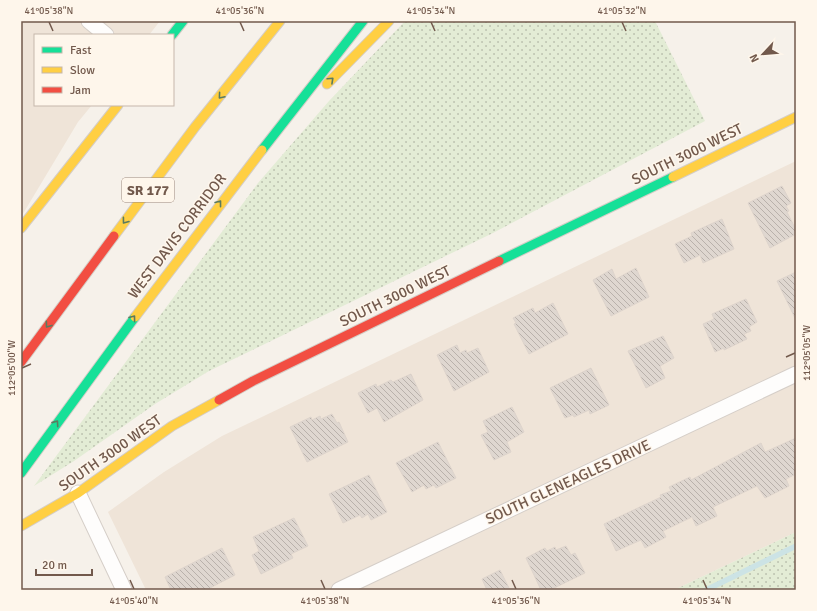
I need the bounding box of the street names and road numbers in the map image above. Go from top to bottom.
street label: SOUTH 3000 WEST [629,119,746,189]
street label: WEST DAVIS CORRIDOR [124,170,230,302]
road number: SR 177 [122,178,174,202]
street label: SOUTH 3000 WEST [337,261,454,331]
street label: SOUTH 3000 WEST [55,411,165,495]
street label: SOUTH GLENEAGLES DRIVE [483,436,653,528]

